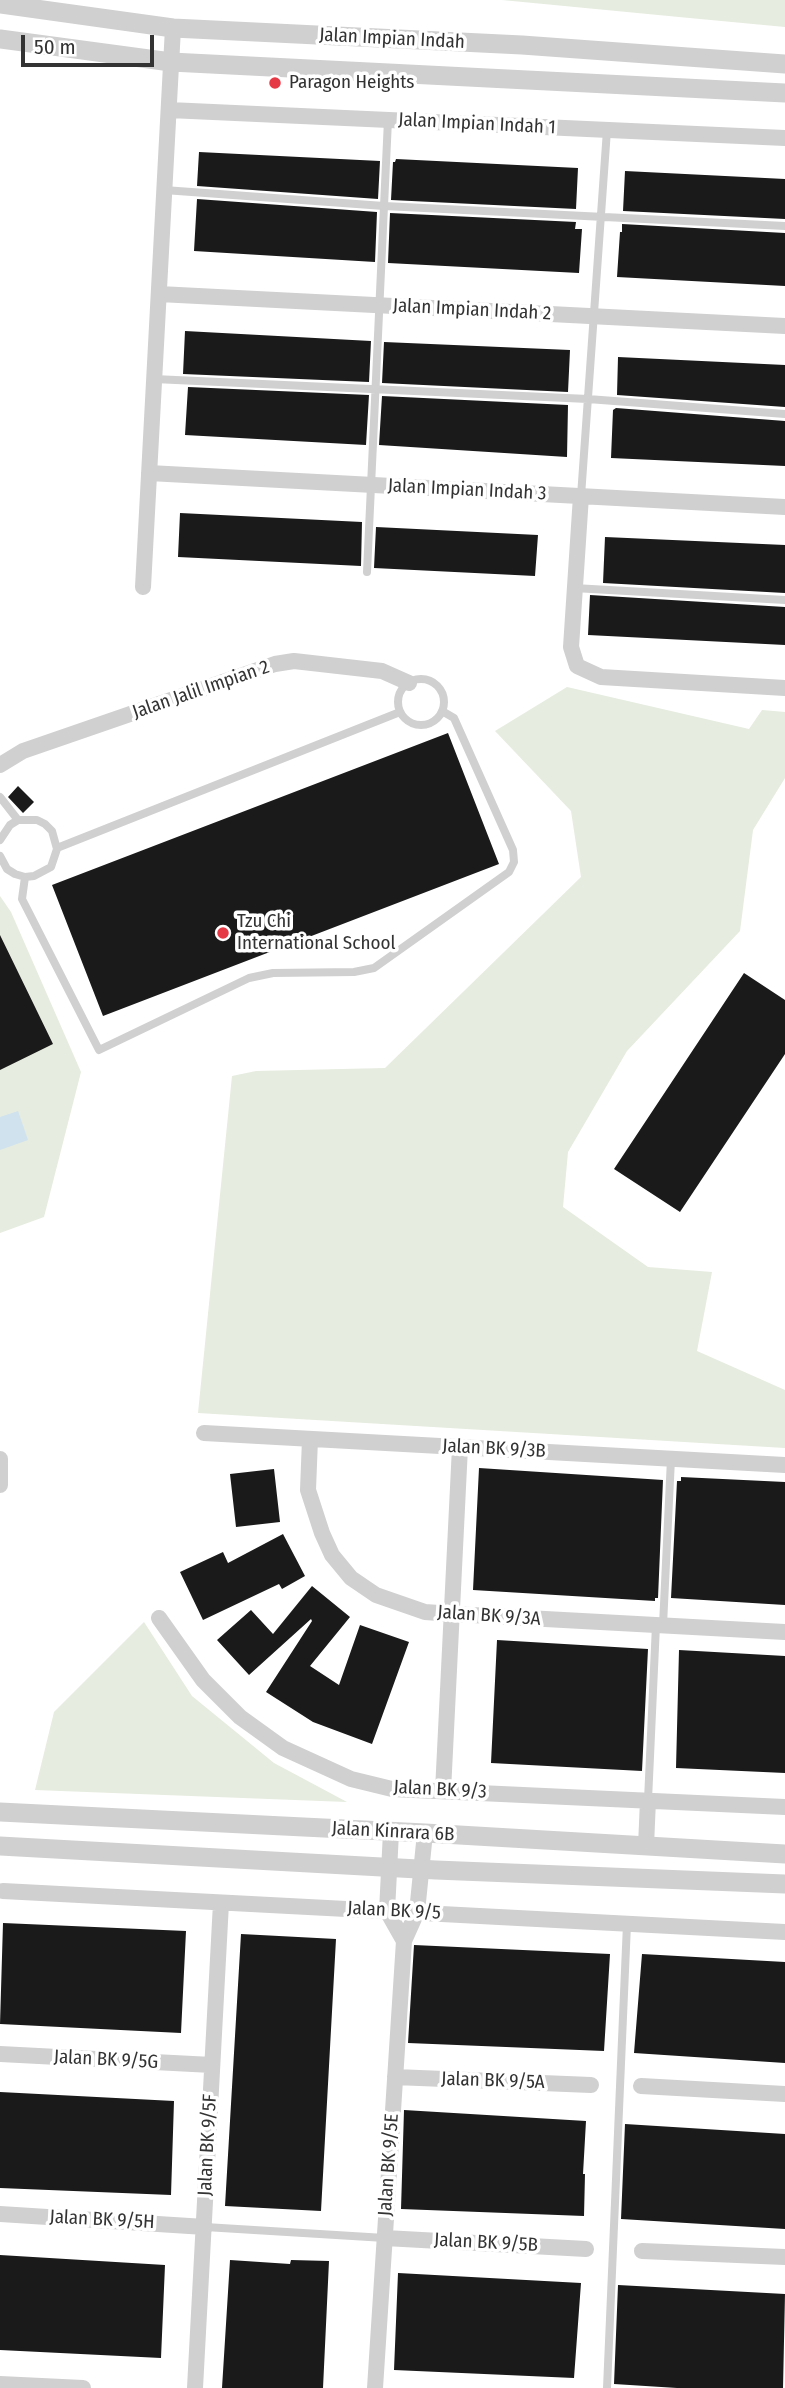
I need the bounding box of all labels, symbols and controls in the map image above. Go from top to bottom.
scale bar [24,21,158,65]
street label: Jalan Impian Indah [319,24,465,54]
text: 50 m [34,34,76,60]
place label: Paragon Heights [289,72,414,94]
marker: Paragon Heights [267,75,283,91]
street label: Jalan Impian Indah 1 [398,108,556,140]
street label: Jalan Impian Indah 2 [392,294,552,326]
street label: Jalan Impian Indah 3 [387,474,547,506]
street label: Jalan Jalil Impian 2 [130,656,272,724]
place label: Tzu Chi International School [237,911,395,955]
marker: Tzu Chi International School [215,925,231,941]
street label: Jalan BK 9/3B [442,1435,546,1463]
street label: Jalan BK 9/3A [437,1601,541,1631]
street label: Jalan BK 9/3 [393,1776,487,1804]
street label: Jalan Kinrara 6B [331,1817,455,1847]
street label: Jalan BK 9/5 [347,1897,441,1925]
street label: Jalan BK 9/5G [53,2046,159,2074]
street label: Jalan BK 9/5A [441,2068,545,2094]
street label: Jalan BK 9/5F [194,2093,222,2197]
street label: Jalan BK 9/5E [374,2113,404,2217]
street label: Jalan BK 9/5H [49,2206,155,2234]
street label: Jalan BK 9/5B [433,2229,539,2257]

